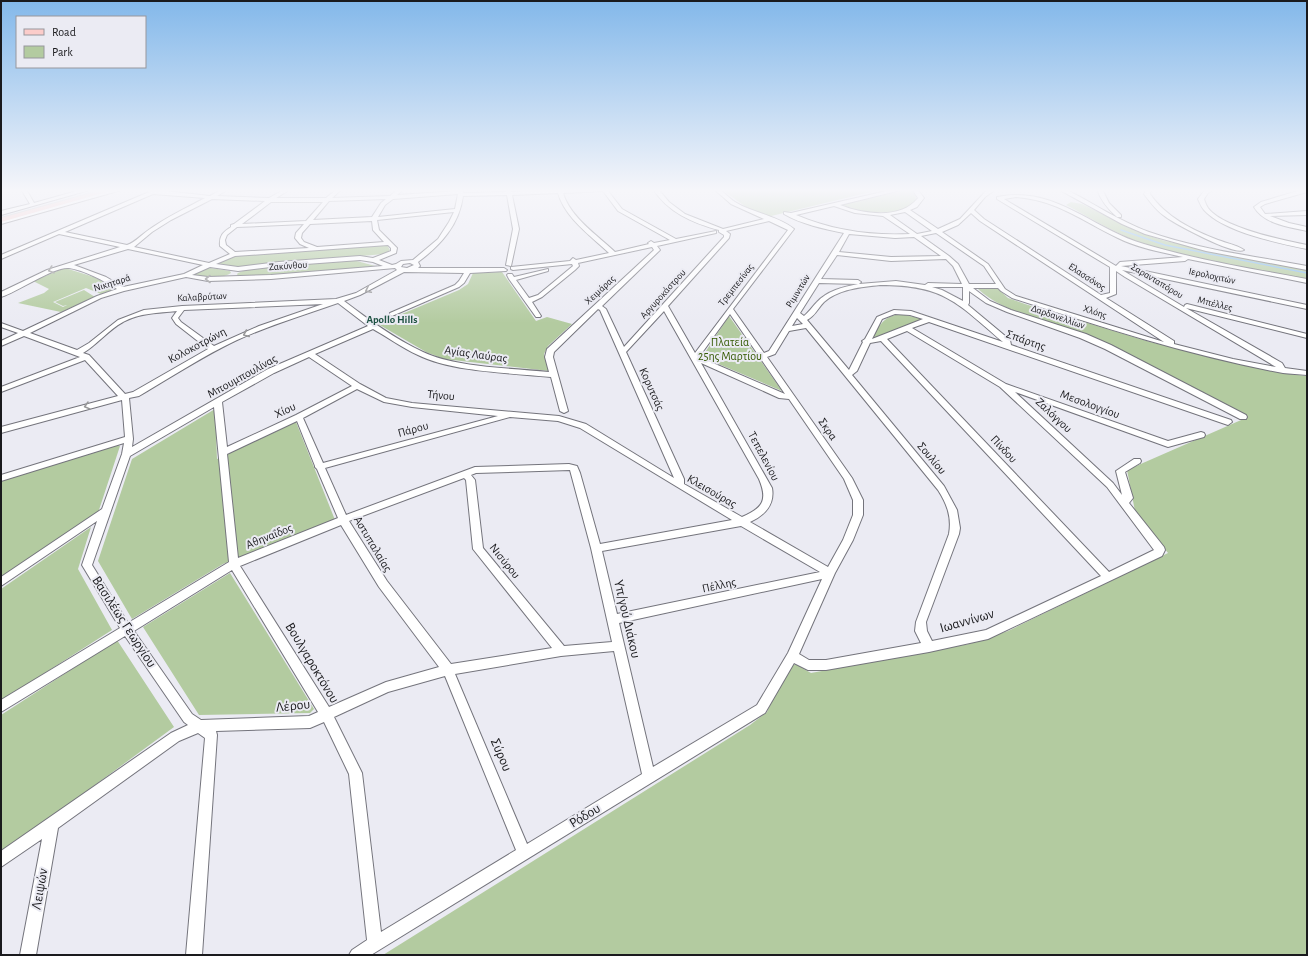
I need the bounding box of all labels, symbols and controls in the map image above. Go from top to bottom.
legend [16,16,146,68]
text: Road [52,26,76,38]
text: Park [52,46,73,58]
street label: Ζακύνθου [268,260,308,272]
street label: Ελασσόνος [1067,261,1108,293]
street label: Τρεμπεσίνας [716,262,756,308]
street label: Σαρανταπόρου [1129,262,1185,300]
one-way arrow [48,266,55,274]
street label: Ιερολοχιτών [1188,266,1236,286]
street label: Αργυροκάστρου [638,267,688,321]
street label: Νικηταρά [92,273,132,293]
street label: Ριμινιτών [784,273,812,309]
street label: Χειμάρας [583,274,617,306]
one-way arrow [205,275,211,283]
one-way arrow [365,285,372,293]
street label: Καλαβρύτων [177,291,227,303]
street label: Μπέλλες [1197,295,1234,313]
street label: Δαρδανελλίων [1030,303,1086,331]
street label: Χλόης [1082,304,1108,321]
district label: Apollo Hills [367,314,417,325]
street label: Κολοκοτρώνη [166,325,228,365]
street label: Σπάρτης [1004,328,1048,353]
one-way arrow [242,329,249,337]
park label: Πλατεία 25ης Μαρτίου [698,336,762,363]
street label: Αγίας Λαύρας [444,344,509,365]
street label: Μπουμπουλίνας [205,352,280,401]
street label: Κορυτσάς [636,366,667,413]
street label: Τήνου [427,388,455,402]
street label: Μεσολογγίου [1059,388,1121,420]
street label: Ζαλόγγου [1034,395,1075,435]
street label: Χίου [273,400,298,420]
one-way arrow [83,401,90,410]
street label: Σκρα [816,416,840,442]
street label: Πάρου [396,419,430,439]
street label: Τεπελενίου [746,429,782,483]
street label: Πίνδου [988,433,1020,465]
street label: Σουλίου [915,440,949,476]
street label: Κλεισούρας [685,472,739,511]
street label: Αστυπαλαίας [351,514,394,575]
street label: Αθηναΐδος [244,521,295,552]
street label: Νισύρου [487,541,523,581]
street label: Βασιλέως Γεωργίου [89,574,159,670]
street label: Πέλλης [701,575,738,595]
street label: Υπ/γού Διάκου [611,578,643,660]
street label: Ιωαννίνων [938,607,996,635]
street label: Βουλγαροκτόνου [283,620,341,706]
street label: Λέρου [275,697,311,715]
street label: Σύρου [488,736,514,774]
street label: Ρόδου [567,801,603,831]
street label: Λειψών [29,867,51,911]

